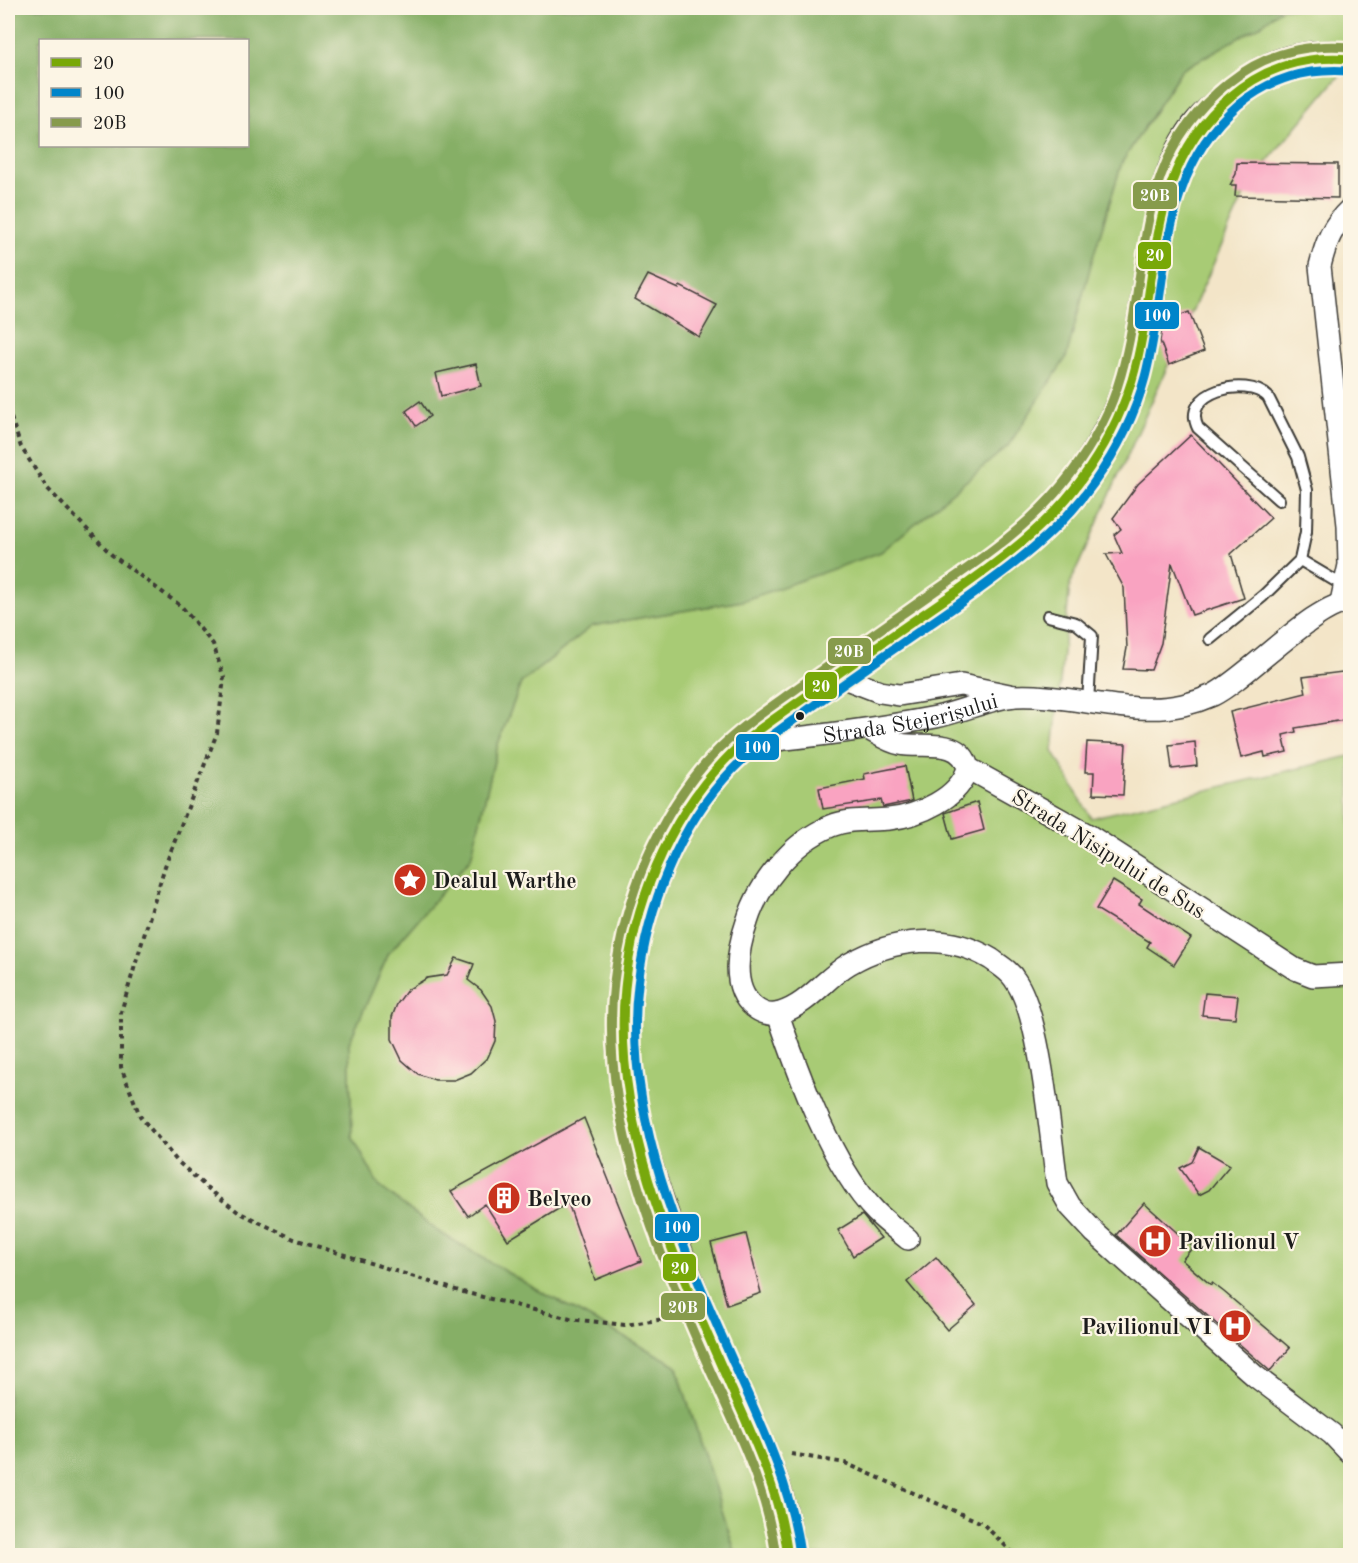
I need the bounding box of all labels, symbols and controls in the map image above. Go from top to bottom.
legend [39,39,249,147]
text: 20 [93,55,114,73]
text: 100 [93,85,124,103]
text: 20B [93,115,126,133]
line badge: 20B [1132,181,1178,210]
text: 20B [1140,189,1170,205]
line badge: 20 [1137,241,1172,270]
text: 20 [1146,249,1164,265]
line badge: 100 [1134,301,1180,330]
text: 100 [1143,309,1171,325]
line badge: 20B [827,637,872,665]
text: 20B [834,645,864,661]
line badge: 20 [804,671,838,700]
text: 20 [812,680,830,696]
street label: Strada Stejerișului [821,691,1000,748]
unlabelled marker [794,710,806,722]
line badge: 100 [735,733,780,761]
text: 100 [743,741,771,757]
street label: Strada Nisipului de Sus [1007,786,1209,923]
place icon: Dealul Warthe [392,862,428,898]
place label: Dealul Warthe [433,871,577,893]
building icon: Belveo [486,1180,522,1216]
place label: Belveo [527,1189,592,1211]
line badge: 100 [654,1213,700,1242]
text: 100 [663,1221,691,1237]
hospital icon: Pavilionul V [1137,1223,1173,1259]
place label: Pavilionul V [1178,1232,1299,1254]
line badge: 20 [662,1253,697,1282]
text: 20 [671,1262,689,1278]
line badge: 20B [660,1292,706,1321]
text: 20B [668,1301,698,1317]
hospital icon: Pavilionul VI [1217,1308,1253,1344]
place label: Pavilionul VI [1081,1317,1212,1339]

